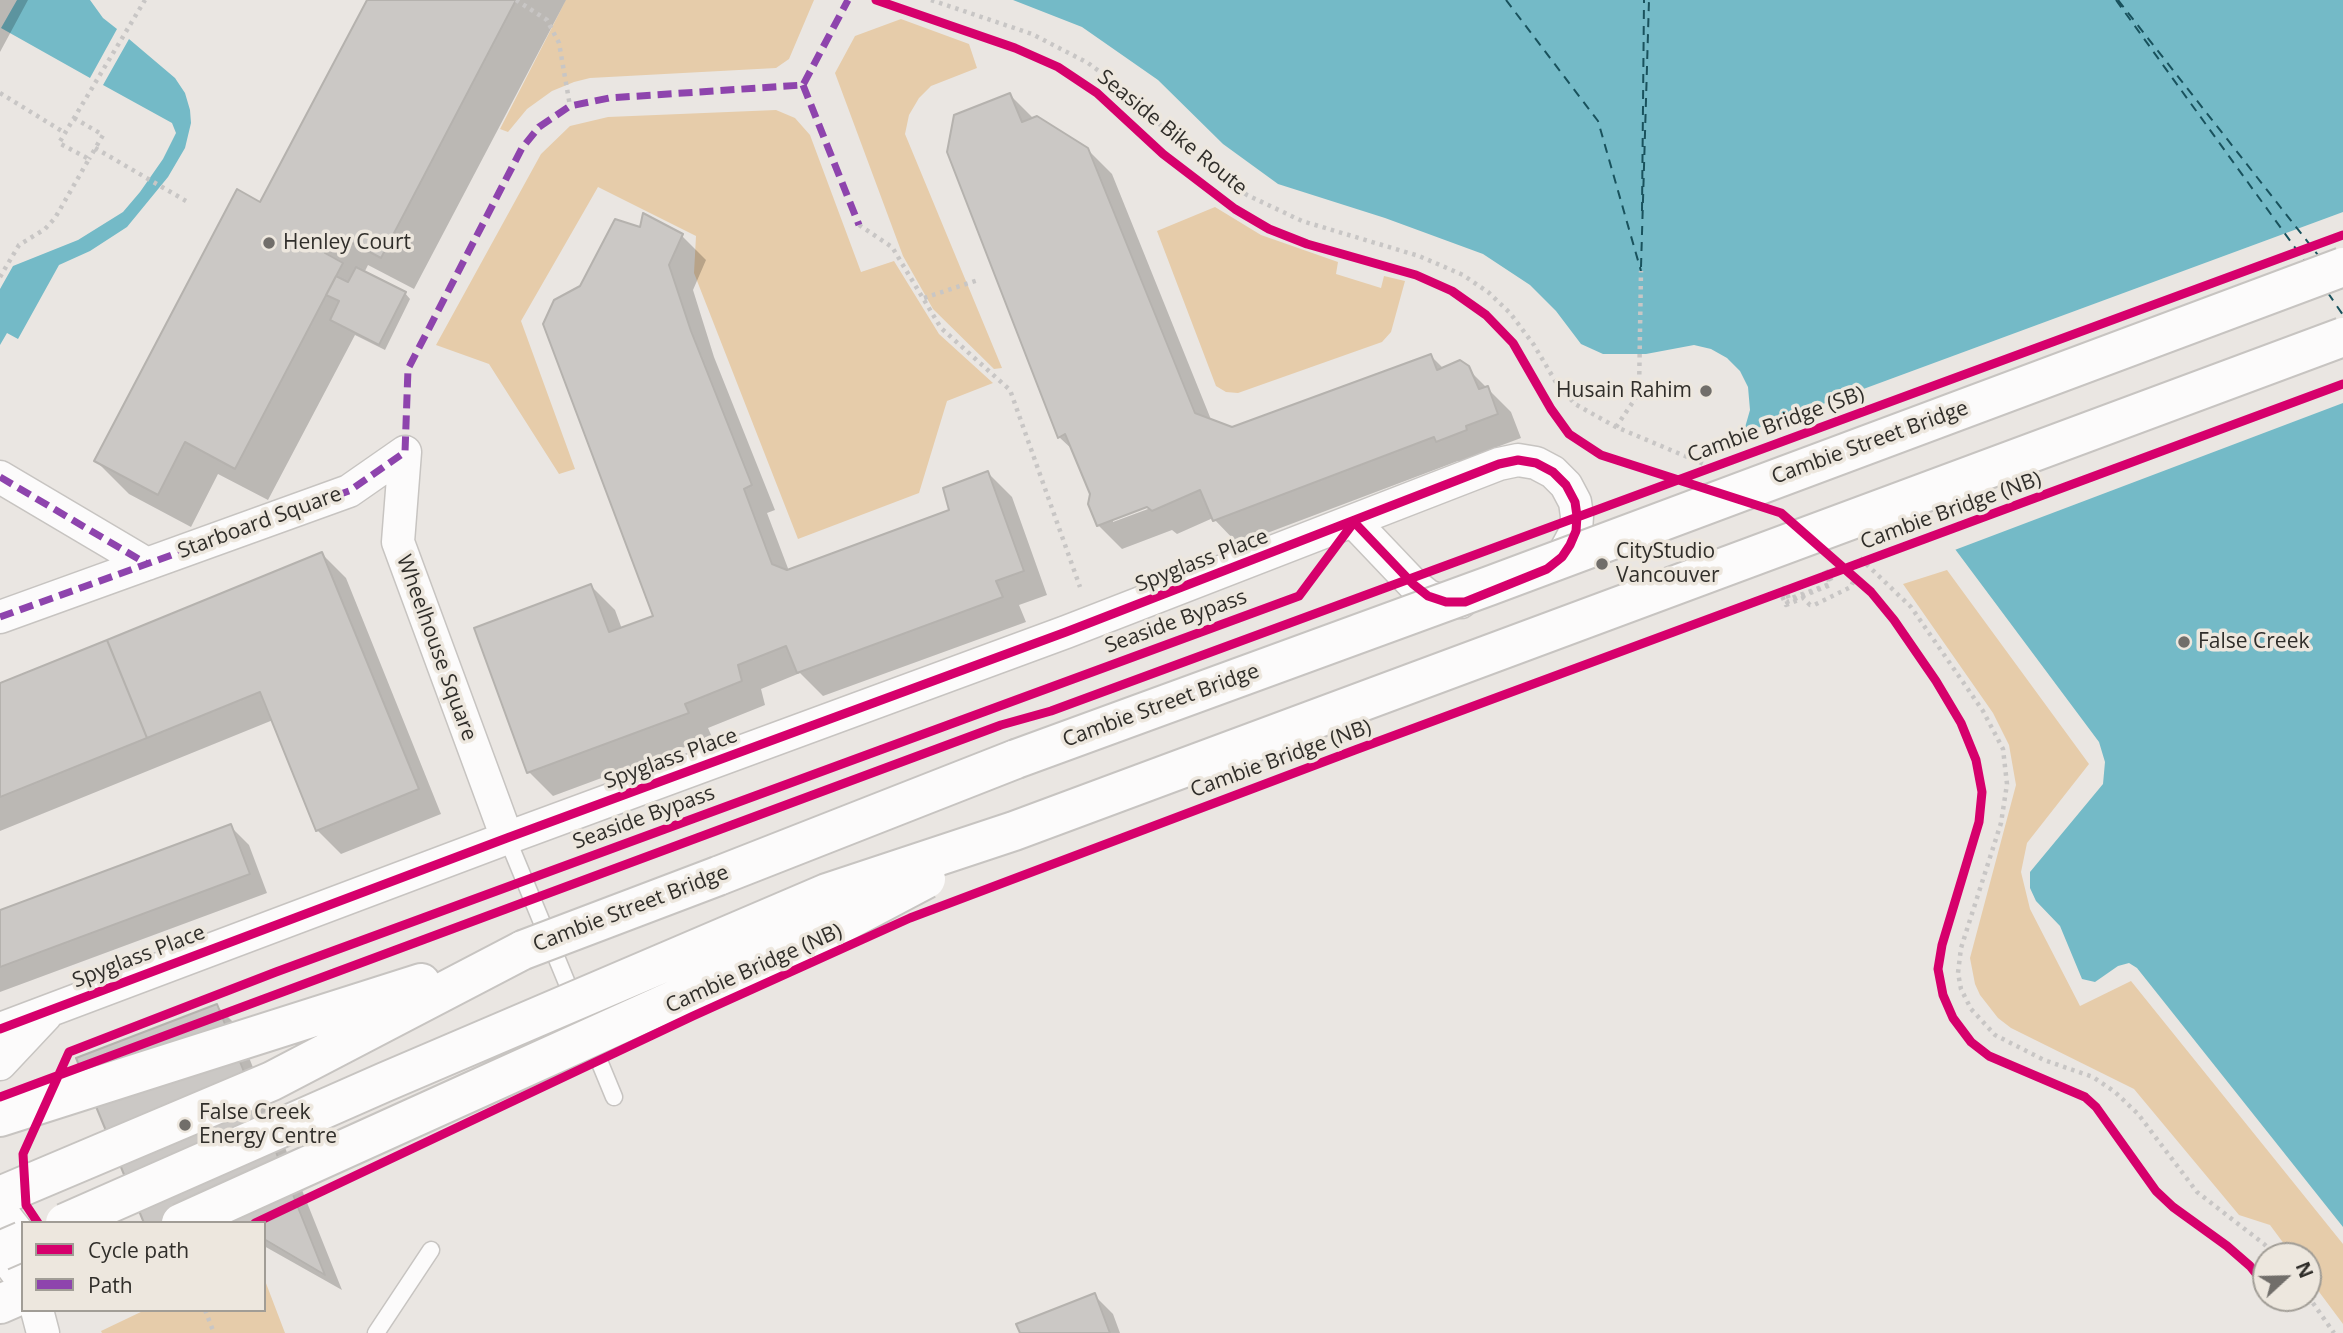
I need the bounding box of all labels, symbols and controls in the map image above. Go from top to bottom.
street label: Seaside Bike Route [1092,65,1252,201]
place label: Henley Court [283,230,411,256]
marker: Henley Court [261,235,277,251]
place label: Husain Rahim [1556,378,1692,404]
street label: Cambie Bridge (SB) [1684,381,1868,469]
marker: Husain Rahim [1698,383,1714,399]
street label: Cambie Street Bridge [1768,396,1972,490]
street label: Cambie Bridge (NB) [1857,467,2045,555]
street label: Starboard Square [175,482,345,564]
street label: Spyglass Place [1132,524,1272,598]
place label: CityStudio Vancouver [1616,539,1720,589]
street label: Wheelhouse Square [391,552,481,744]
marker: CityStudio Vancouver [1594,556,1610,572]
street label: Seaside Bypass [1102,585,1250,659]
place label: False Creek [2198,629,2309,655]
marker: False Creek [2176,634,2192,650]
street label: Cambie Street Bridge [1059,659,1263,753]
street label: Cambie Bridge (NB) [1187,715,1375,803]
street label: Spyglass Place [601,723,741,795]
street label: Seaside Bypass [570,781,718,855]
street label: Cambie Street Bridge [530,860,732,958]
street label: Cambie Bridge (NB) [662,919,846,1019]
street label: Spyglass Place [69,920,209,994]
place label: False Creek Energy Centre [199,1100,337,1150]
marker: False Creek Energy Centre [177,1117,193,1133]
legend [21,1221,266,1312]
text: Cycle path [88,1236,189,1264]
north arrow [2252,1242,2322,1312]
text: N [2290,1258,2320,1282]
text: Path [88,1271,133,1299]

